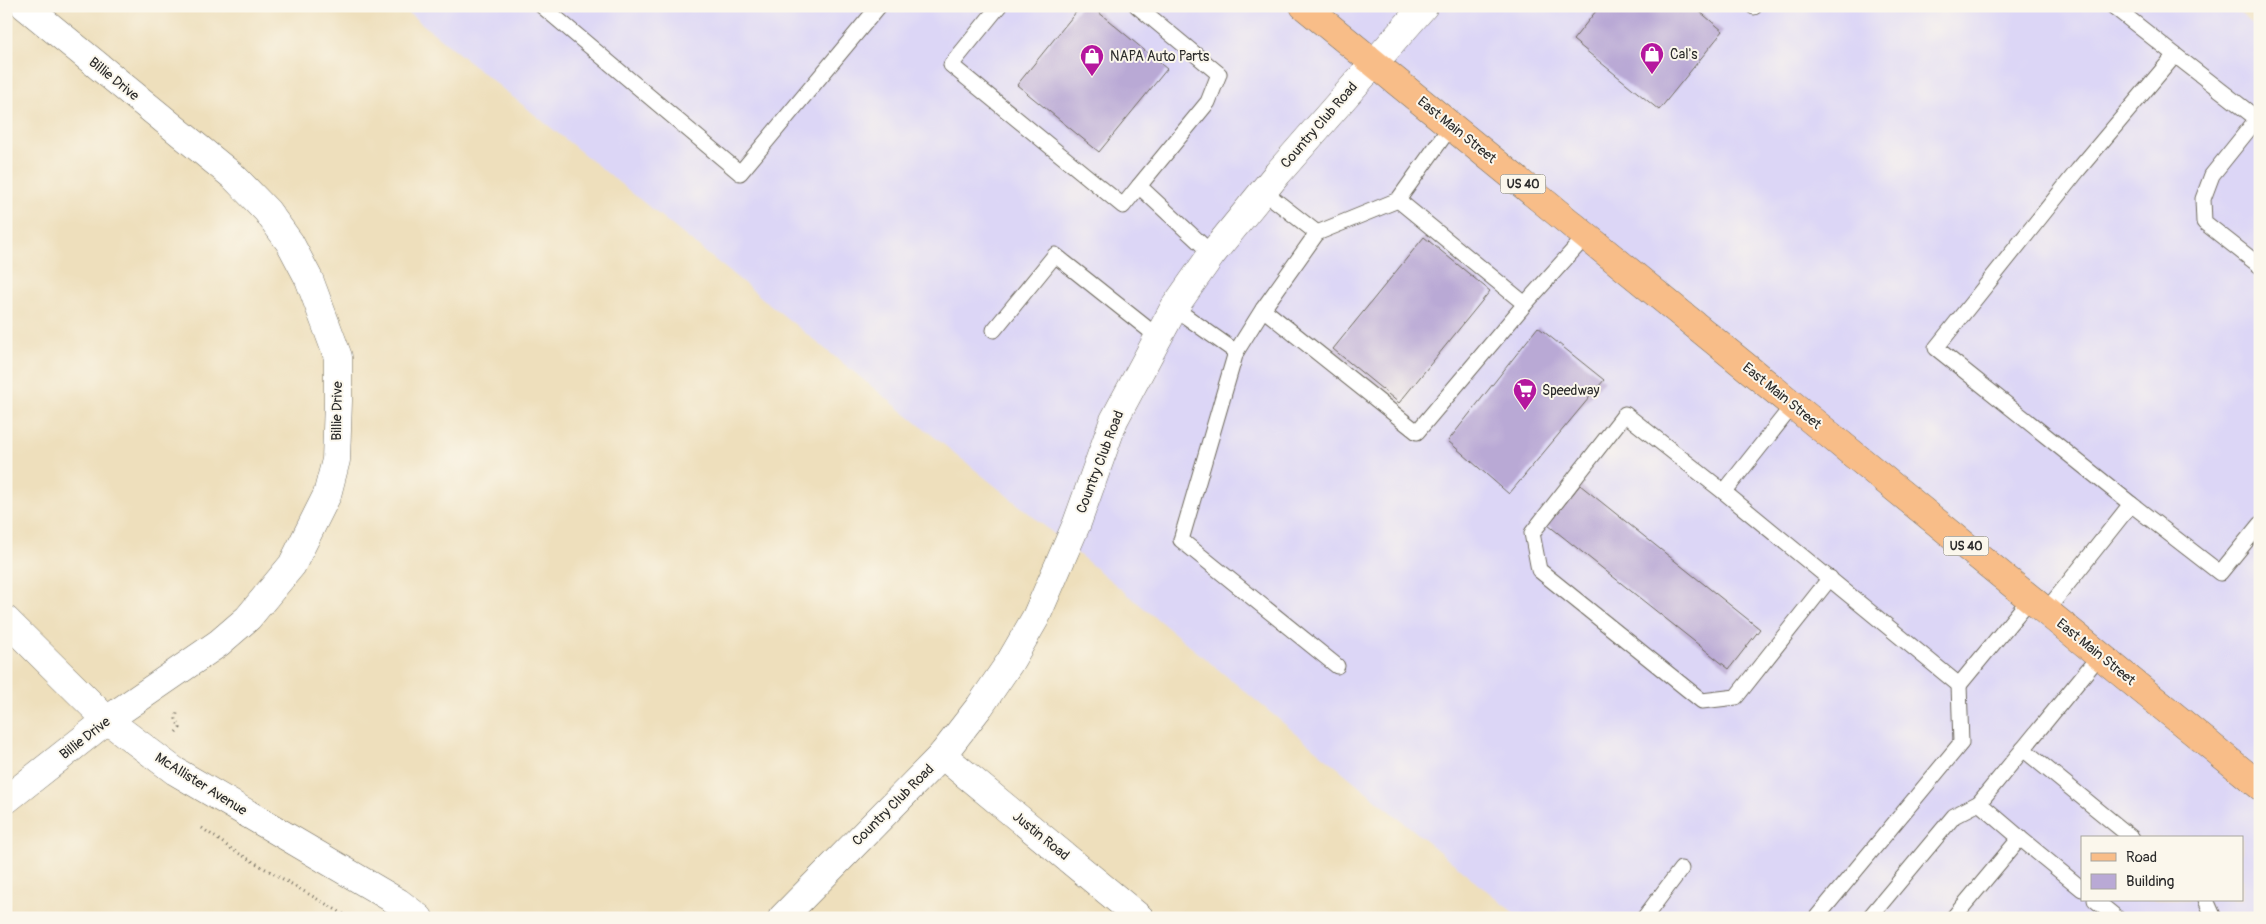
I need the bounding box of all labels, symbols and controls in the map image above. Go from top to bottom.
shop icon: Cal's [1639,41,1665,75]
shop icon: NAPA Auto Parts [1079,43,1105,77]
place label: Cal's [1670,46,1698,63]
place label: NAPA Auto Parts [1110,48,1210,65]
street label: Billie Drive [86,54,143,104]
street label: Country Club Road [1277,78,1361,172]
street label: East Main Street [1414,93,1500,167]
road number: US 40 [1500,174,1546,193]
street label: East Main Street [1739,359,1825,433]
supermarket icon: Speedway [1512,377,1538,411]
street label: Billie Drive [328,381,346,441]
place label: Speedway [1542,382,1599,399]
street label: Country Club Road [1073,408,1127,516]
road number: US 40 [1944,536,1988,556]
street label: East Main Street [2053,615,2139,689]
street label: Billie Drive [56,713,114,763]
street label: McAllister Avenue [152,749,250,819]
street label: Country Club Road [849,761,937,849]
street label: Justin Road [1009,808,1073,864]
legend [2081,836,2244,902]
text: Road [2126,848,2157,867]
text: Building [2126,872,2174,891]

